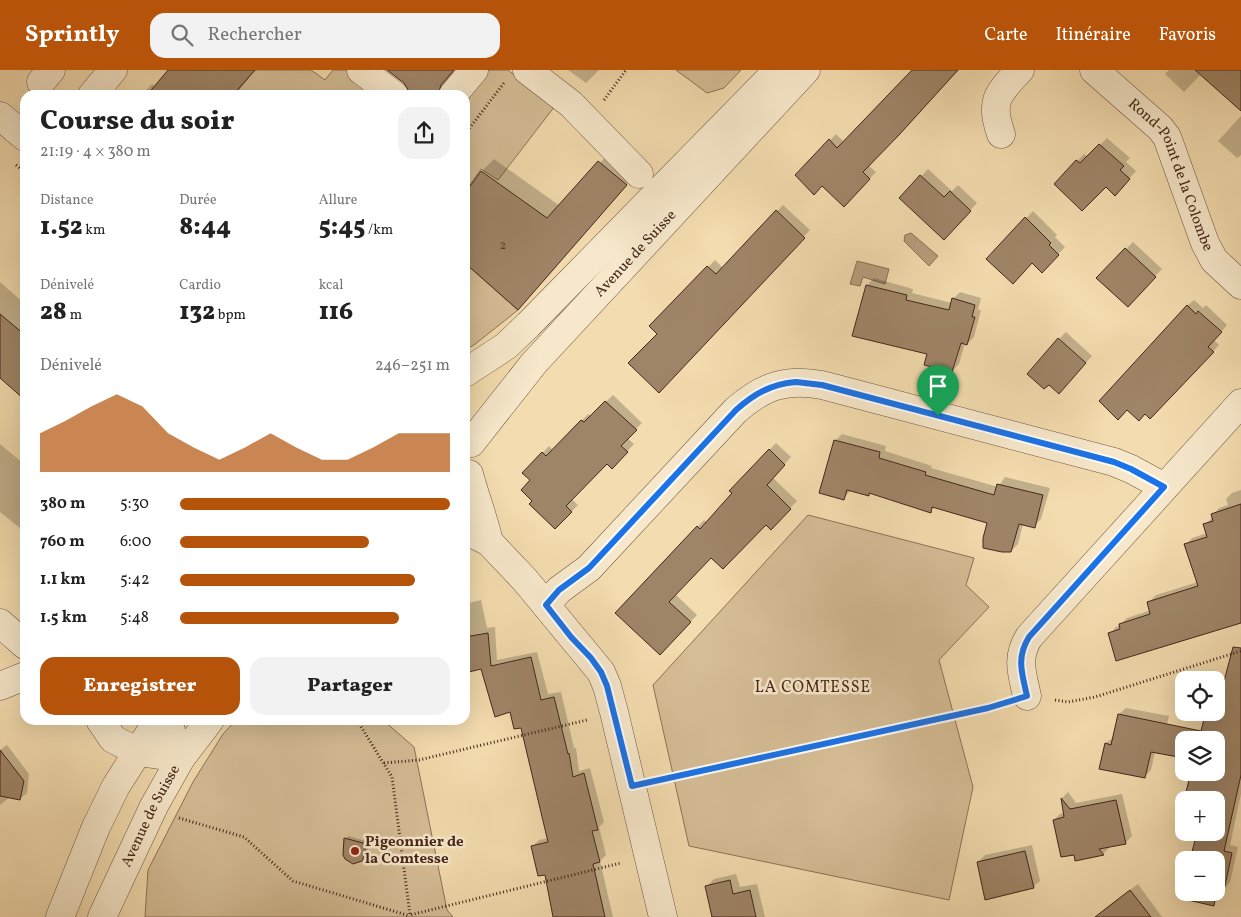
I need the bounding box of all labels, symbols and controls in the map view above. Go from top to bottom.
search box [150,13,500,58]
text: Sprintly [25,18,120,52]
icon: search [168,21,196,49]
text: Rechercher [208,22,302,48]
text: Carte [984,23,1027,48]
text: Itinéraire [1055,23,1131,48]
text: Favoris [1159,23,1216,48]
street label: Rond-Point de la Colombe [1123,94,1218,255]
text: Course du soir [40,102,235,141]
button: share [398,107,450,159]
text: 21:19 · 4 × 380 m [40,141,151,163]
text: Distance [40,191,94,210]
text: Durée [179,191,217,210]
text: Allure [319,191,357,210]
street label: Avenue de Suisse [590,205,681,302]
text: 1.52 [40,210,82,245]
text: 8:44 [179,210,231,245]
text: 5:45 [319,210,365,245]
text: km [82,221,105,240]
text: /km [365,221,393,240]
house number: 2 [500,238,506,254]
text: Dénivelé [40,276,94,295]
text: Cardio [179,276,221,295]
text: kcal [319,276,344,295]
text: 28 [40,295,67,330]
text: 132 [179,295,215,330]
text: 116 [319,295,353,330]
text: m [67,306,82,325]
text: bpm [215,306,246,325]
text: Dénivelé [40,355,102,377]
text: 246–251 m [375,355,450,377]
pin [917,365,959,416]
icon: arrive [924,372,952,400]
text: 380 m [40,493,85,515]
text: 5:30 [120,493,149,515]
text: 760 m [40,531,85,553]
text: 6:00 [120,531,151,553]
text: 1.1 km [40,569,86,591]
text: 5:42 [120,569,150,591]
text: 1.5 km [40,607,87,629]
text: 5:48 [120,607,149,629]
button: Enregistrer [40,657,240,715]
button: Partager [250,657,450,715]
map controls [1175,671,1225,901]
button: locate [1175,671,1225,721]
district label: LA COMTESSE [755,677,871,699]
button: layers [1175,731,1225,781]
street label: Avenue de Suisse [116,761,185,871]
button: + [1175,791,1225,841]
place label: Pigeonnier de la Comtesse [365,832,464,870]
marker: Pigeonnier de la Comtesse [349,845,361,857]
button: − [1175,851,1225,901]

